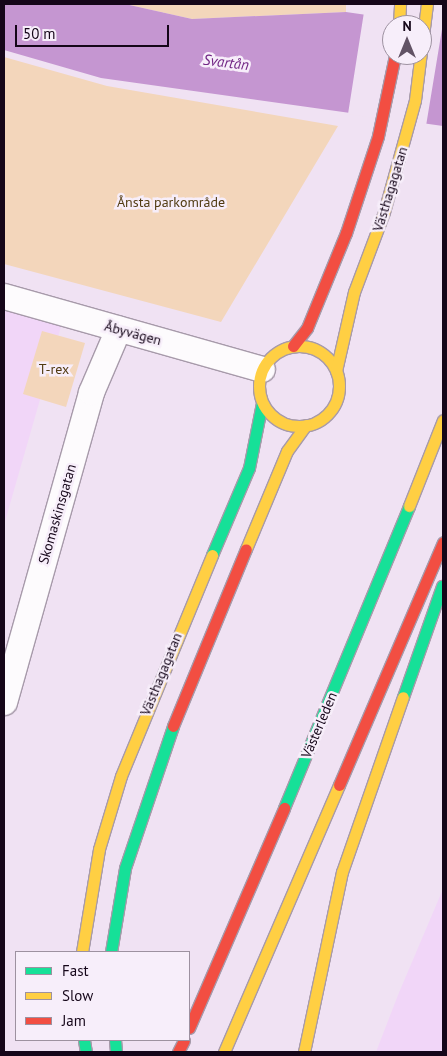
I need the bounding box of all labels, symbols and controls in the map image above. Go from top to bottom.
scale bar [18,15,171,47]
north arrow [382,15,432,65]
text: N [402,17,412,35]
text: 50 m [23,24,56,43]
water label: Svartån [202,50,250,74]
street label: Västhagagatan [369,145,411,233]
park label: Ånsta parkområde [117,194,225,210]
street label: Åbyvägen [103,317,163,349]
park label: T-rex [39,361,69,377]
street label: Skomaskinsgatan [35,462,79,566]
street label: Västhagagatan [137,630,185,718]
street label: Västerleden [298,689,340,761]
legend [15,951,190,1041]
text: Fast [62,961,89,980]
text: Slow [62,986,93,1005]
text: Jam [62,1011,86,1030]

